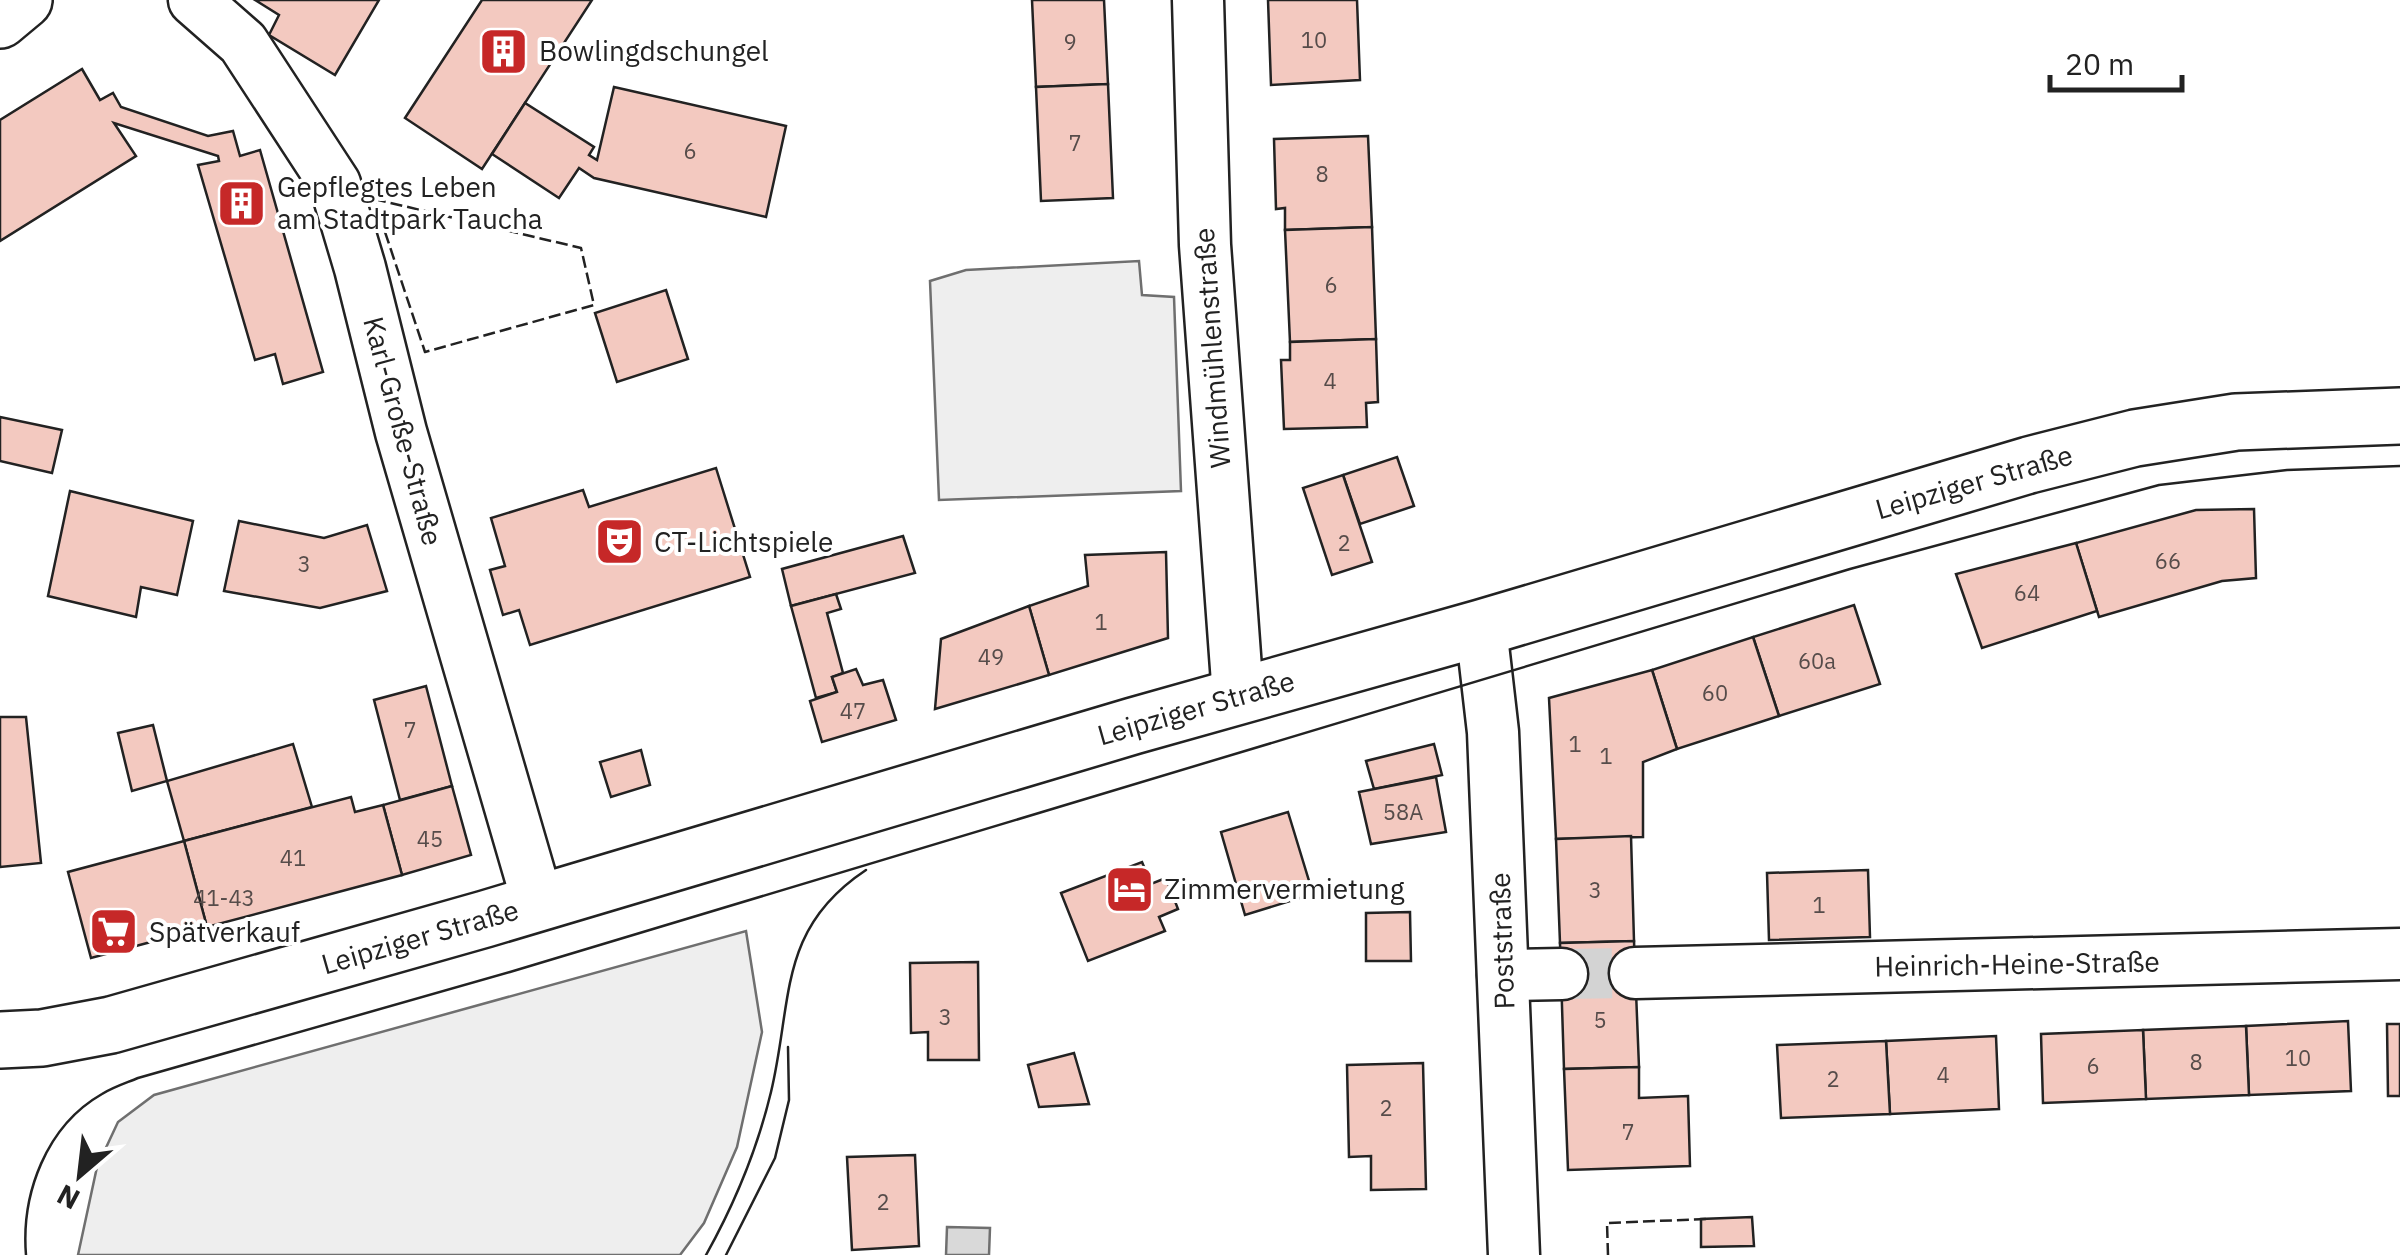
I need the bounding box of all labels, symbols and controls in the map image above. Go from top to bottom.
building icon: Bowlingdschungel [478,25,530,77]
house number: 10 [1301,25,1327,54]
house number: 9 [1063,27,1077,56]
scale bar [2050,30,2182,92]
place label: Bowlingdschungel [539,32,769,69]
text: 20 m [2065,44,2134,83]
house number: 7 [1068,128,1082,157]
house number: 6 [683,136,697,165]
house number: 8 [1315,159,1329,188]
place label: Gepflegtes Leben am Stadtpark Taucha [277,168,543,237]
building icon: Gepflegtes Leben am Stadtpark Taucha [216,177,268,229]
street label: Windmühlenstraße [1185,227,1238,469]
house number: 6 [1324,270,1338,299]
street label: Karl-Große-Straße [355,312,452,549]
house number: 4 [1323,366,1337,395]
street label: Leipziger Straße [1871,436,2077,527]
theatre icon: CT-Lichtspiele [593,516,645,568]
place label: CT-Lichtspiele [654,523,833,560]
house number: 2 [1337,528,1351,557]
house number: 66 [2155,546,2181,575]
house number: 3 [297,549,311,578]
house number: 64 [2014,578,2040,607]
house number: 1 [1094,607,1108,636]
house number: 49 [978,642,1004,671]
house number: 60a [1798,646,1836,675]
street label: Leipziger Straße [1093,662,1299,753]
house number: 60 [1702,678,1728,707]
house number: 47 [840,696,866,725]
house number: 7 [403,715,417,744]
house number: 1 [1568,729,1582,758]
house number: 1 [1599,741,1613,770]
house number: 58A [1383,797,1423,826]
house number: 45 [417,824,443,853]
house number: 41 [280,843,306,872]
hotel icon: Zimmervermietung [1103,863,1155,915]
place label: Zimmervermietung [1164,870,1405,907]
street label: Poststraße [1481,872,1522,1010]
house number: 3 [1588,875,1602,904]
house number: 41-43 [193,883,255,912]
house number: 1 [1812,890,1826,919]
street label: Leipziger Straße [317,891,523,982]
supermarket icon: Spätverkauf [88,906,140,958]
place label: Spätverkauf [149,913,300,950]
street label: Heinrich-Heine-Straße [1874,943,2160,984]
house number: 3 [938,1002,952,1031]
house number: 5 [1593,1005,1607,1034]
house number: 10 [2285,1043,2311,1072]
house number: 8 [2189,1047,2203,1076]
house number: 6 [2086,1051,2100,1080]
house number: 4 [1936,1060,1950,1089]
house number: 2 [1826,1064,1840,1093]
house number: 2 [1379,1093,1393,1122]
house number: 7 [1621,1117,1635,1146]
north arrow [30,1125,130,1225]
text: N [50,1176,86,1219]
house number: 2 [876,1187,890,1216]

